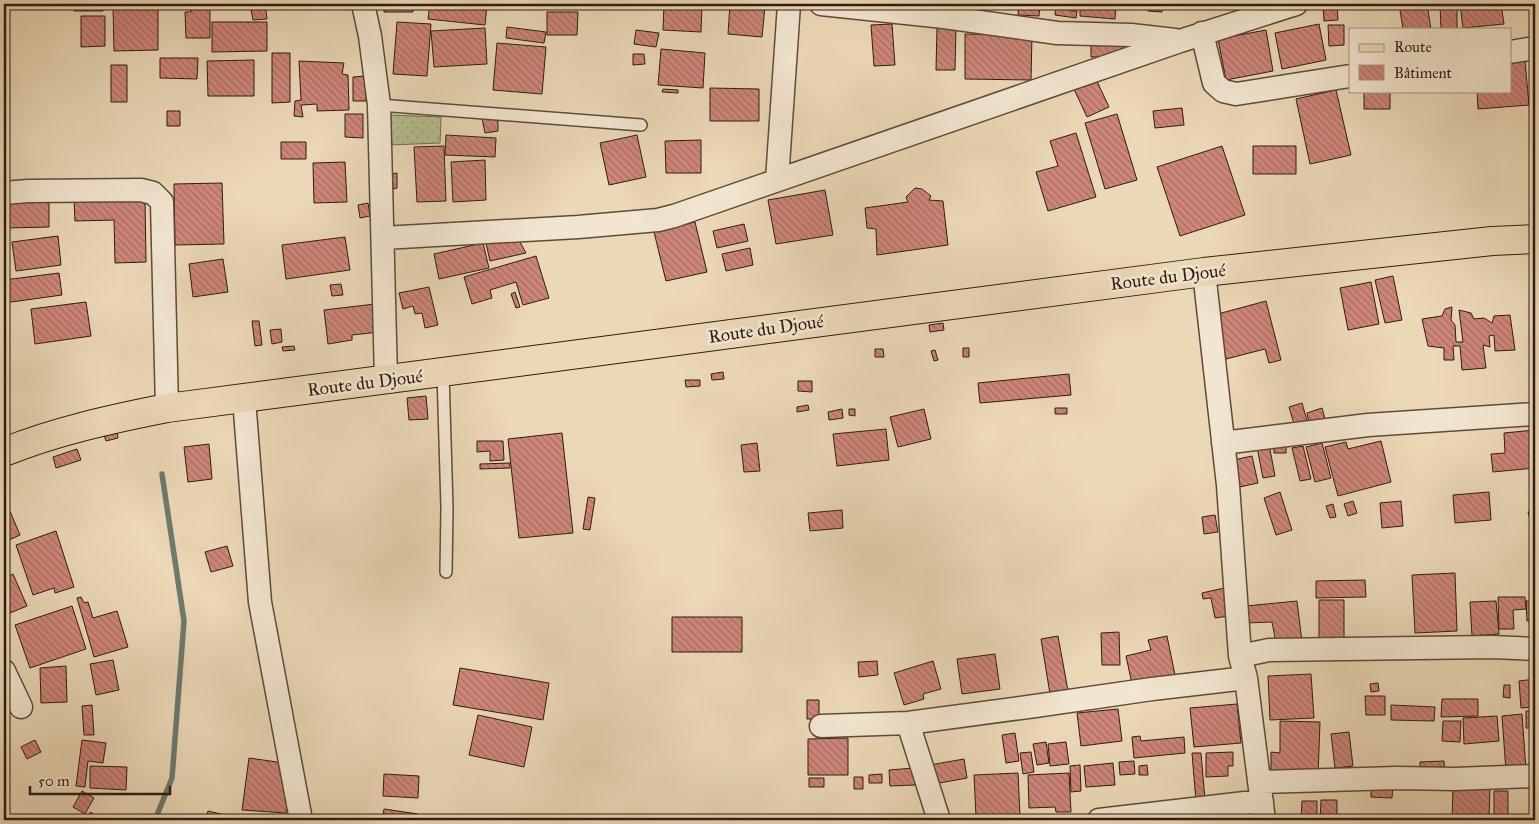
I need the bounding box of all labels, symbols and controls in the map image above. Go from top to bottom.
legend [1349,28,1512,92]
text: Route [1394,38,1432,56]
text: Bâtiment [1394,64,1453,82]
street label: Route du Djoué [1109,259,1228,295]
street label: Route du Djoué [707,310,826,348]
street label: Route du Djoué [306,365,425,401]
scale bar [30,764,170,796]
text: 50 m [38,772,70,790]

